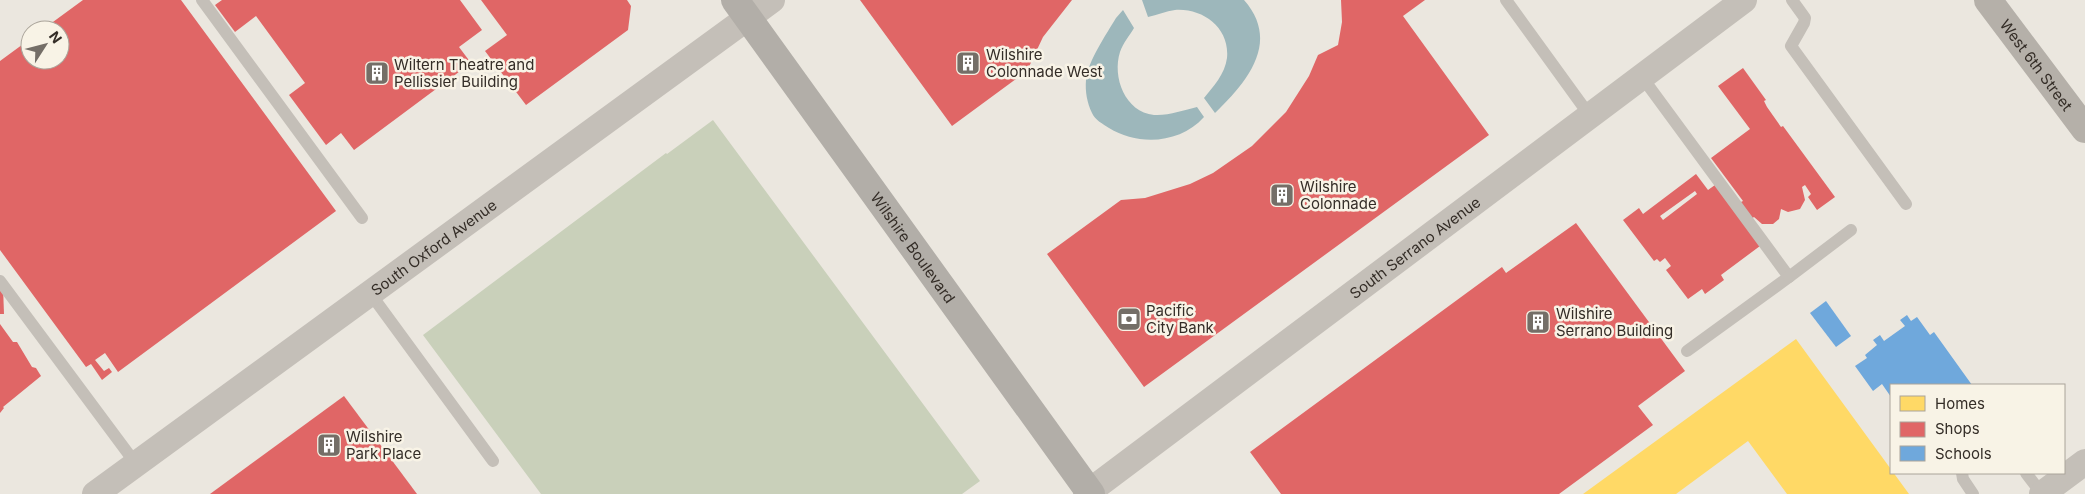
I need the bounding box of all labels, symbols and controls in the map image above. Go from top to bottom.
street label: West 6th Street [1996,15,2077,114]
north arrow [20,20,70,70]
text: N [46,28,66,46]
place label: Wilshire Colonnade West [986,45,1103,81]
building icon: Wilshire Colonnade West [955,50,981,76]
place label: Wiltern Theatre and Pellissier Building [394,55,534,91]
building icon: Wiltern Theatre and Pellissier Building [364,60,390,86]
place label: Wilshire Colonnade [1300,177,1377,213]
building icon: Wilshire Colonnade [1269,182,1295,208]
street label: Wilshire Boulevard [867,188,960,307]
street label: South Serrano Avenue [1346,192,1484,302]
street label: South Oxford Avenue [367,195,500,299]
place label: Pacific City Bank [1146,301,1215,337]
place label: Wilshire Serrano Building [1556,304,1673,340]
bank icon: Pacific City Bank [1116,306,1142,332]
building icon: Wilshire Serrano Building [1525,309,1551,335]
legend [1890,384,2065,474]
text: Homes [1935,394,1985,413]
text: Shops [1935,419,1980,438]
place label: Wilshire Park Place [346,427,421,463]
building icon: Wilshire Park Place [316,432,342,458]
text: Schools [1935,444,1992,463]

